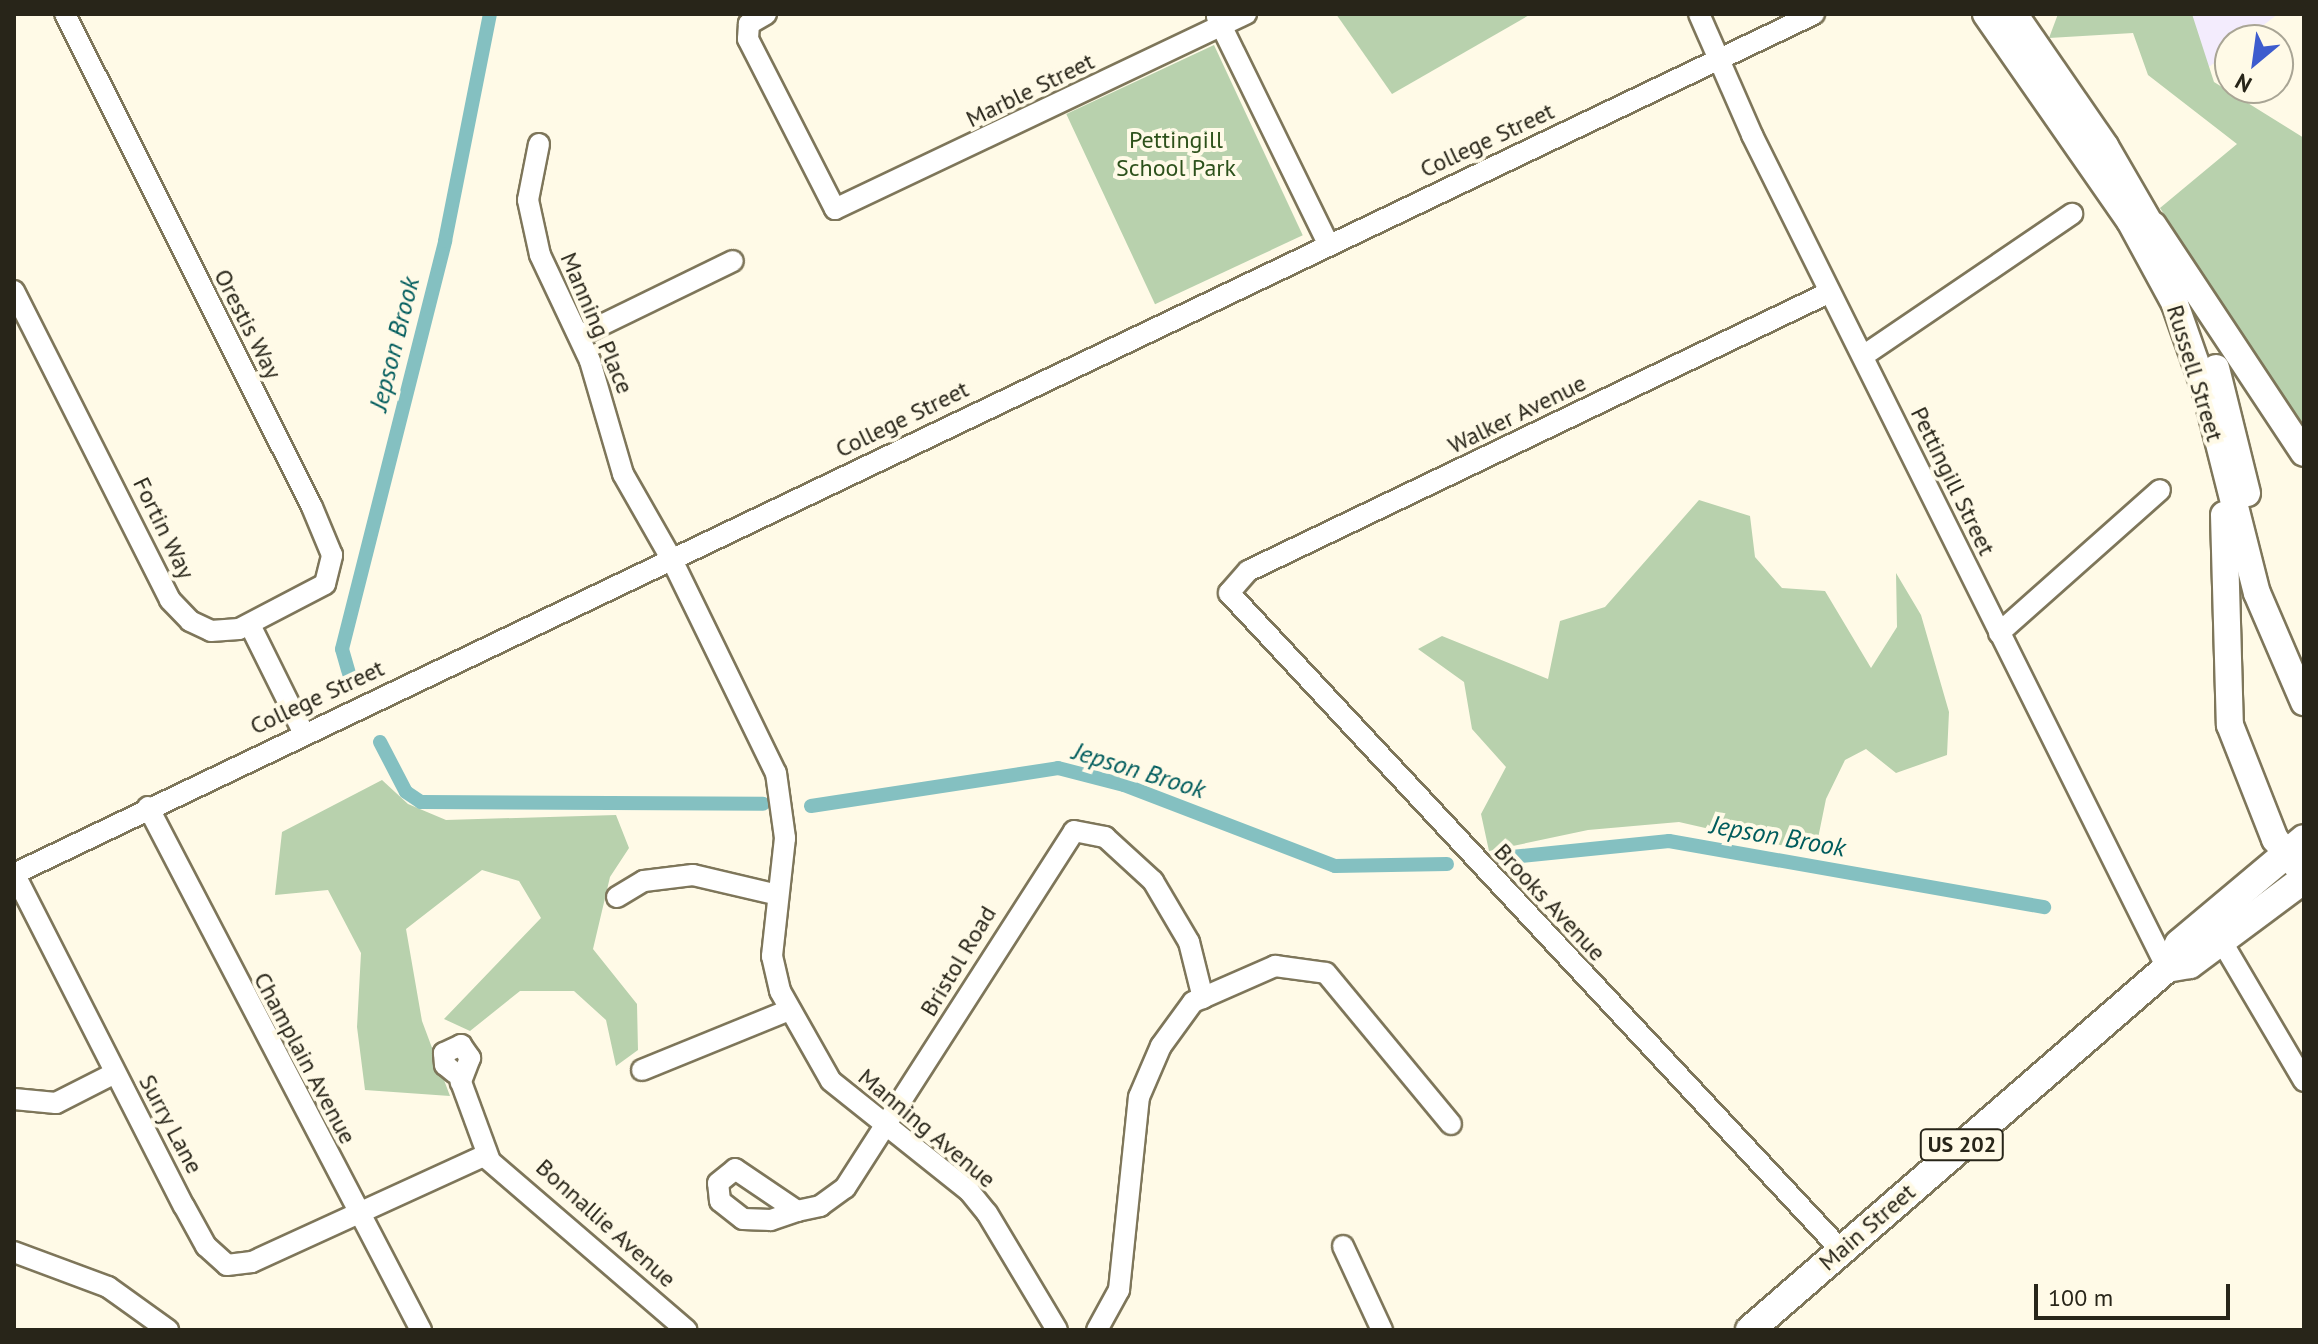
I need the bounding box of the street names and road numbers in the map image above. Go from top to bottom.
street label: Marble Street [961,47,1099,133]
street label: College Street [1415,96,1559,184]
street label: Manning Place [554,248,640,398]
street label: Orestis Way [208,264,288,384]
street label: Russell Street [2161,301,2229,445]
street label: Walker Avenue [1443,368,1591,460]
street label: College Street [831,374,973,464]
street label: Pettingill Street [1905,402,2001,560]
street label: Fortin Way [127,472,201,584]
street label: College Street [245,653,389,741]
street label: Brooks Avenue [1488,837,1612,967]
street label: Bristol Road [914,901,1002,1021]
street label: Champlain Avenue [247,967,363,1149]
street label: Manning Avenue [852,1062,1002,1194]
street label: Surry Lane [133,1069,209,1179]
road number: US 202 [1918,1127,2006,1163]
street label: Bonnallie Avenue [530,1152,682,1294]
street label: Main Street [1813,1177,1921,1277]

